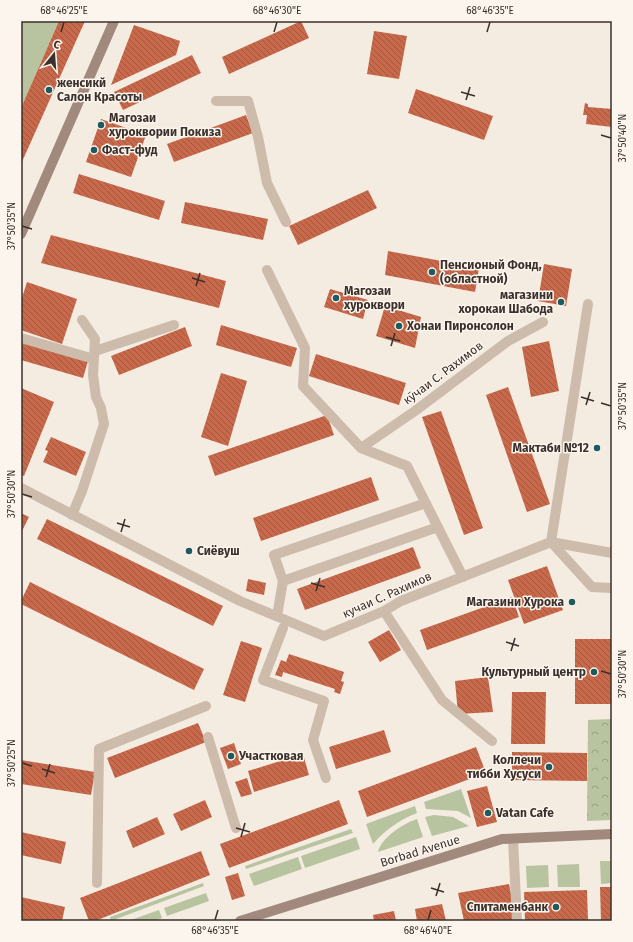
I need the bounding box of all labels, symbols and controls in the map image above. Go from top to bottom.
text: 68°46'25"E [40,5,88,17]
text: 68°46'30"E [253,5,301,17]
text: 68°46'35"E [466,5,514,17]
north arrow [34,34,74,74]
text: С [52,38,62,52]
place label: женсикй Салон Красоты [57,76,142,104]
marker: женсикй Салон Красоты [44,85,54,95]
place label: Магозаи хуроквории Покиза [108,111,221,139]
text: 37°50'40"N [617,114,629,162]
marker: Магозаи хуроквории Покиза [96,120,106,130]
place label: Фаст-фуд [102,143,158,157]
marker: Фаст-фуд [89,145,99,155]
text: 37°50'35"N [6,202,18,250]
place label: Пенсионый Фонд, (областной) [440,258,542,286]
marker: Пенсионый Фонд, (областной) [427,267,437,277]
place label: Магозаи хуроквори [343,284,405,312]
place label: магазини хорокаи Шабода [457,288,553,316]
marker: Магозаи хуроквори [331,293,341,303]
marker: магазини хорокаи Шабода [556,297,566,307]
place label: Хонаи Пиронсолон [406,319,514,333]
marker: Хонаи Пиронсолон [394,321,404,331]
street label: кӯчаи С. Рахимов [400,338,486,408]
text: 37°50'35"N [617,382,629,430]
place label: Мактаби №12 [512,441,589,455]
marker: Мактаби №12 [592,443,602,453]
text: 37°50'30"N [6,470,18,518]
place label: Сиёвуш [197,544,240,558]
marker: Сиёвуш [184,546,194,556]
street label: кучаи С. Рахимов [340,569,434,621]
place label: Магазини Хурока [467,595,564,609]
marker: Магазини Хурока [567,597,577,607]
text: 37°50'30"N [617,650,629,698]
place label: Культурный центр [481,665,586,679]
marker: Культурный центр [589,667,599,677]
text: 37°50'25"N [6,739,18,787]
place label: Участковая [238,749,303,763]
marker: Участковая [226,751,236,761]
place label: Коллечи тибби Хусуси [467,753,541,781]
marker: Коллечи тибби Хусуси [544,762,554,772]
place label: Vatan Cafe [495,806,554,820]
marker: Vatan Cafe [483,808,493,818]
street label: Borbad Avenue [378,832,462,870]
place label: Спитаменбанк [467,900,548,914]
marker: Спитаменбанк [551,902,561,912]
text: 68°46'35"E [191,925,239,937]
text: 68°46'40"E [404,925,452,937]

